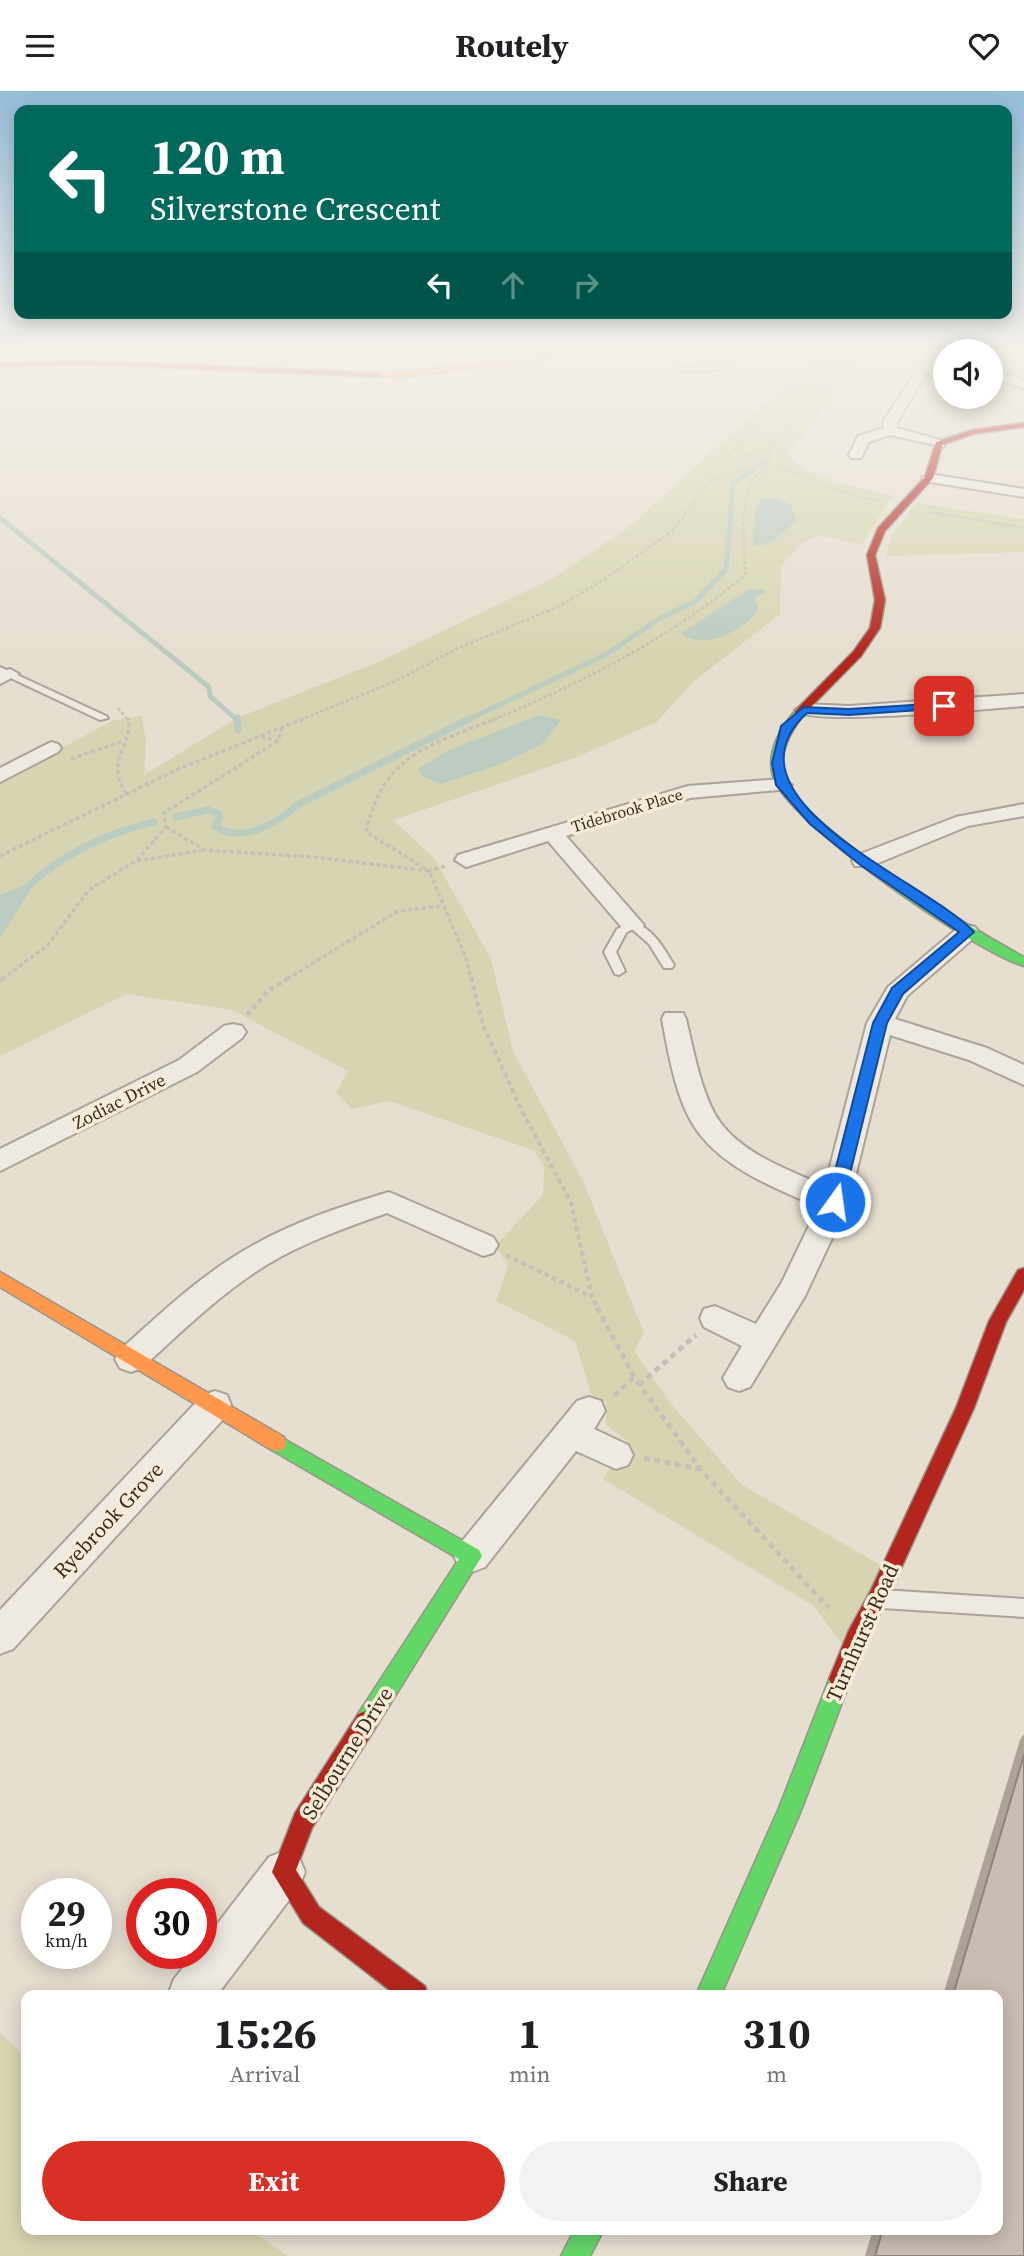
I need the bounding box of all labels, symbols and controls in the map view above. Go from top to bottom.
text: Routely [455,24,569,68]
icon: menu [21,27,59,65]
icon: heart [965,27,1003,65]
text: 120 m [150,123,285,190]
icon: left [35,133,126,224]
text: Silverstone Crescent [150,187,440,231]
icon: left [421,266,459,304]
icon: ahead [494,266,532,304]
icon: right [567,266,605,304]
map controls [933,339,1003,409]
button: sound [933,339,1003,409]
pin [914,676,974,736]
icon: arrive [925,687,963,725]
street label: Tidebrook Place [569,783,685,837]
street label: Zodiac Drive [68,1067,170,1135]
position arrow [798,1165,872,1239]
street label: Ryebrook Grove [46,1455,170,1585]
street label: Turnhurst Road [819,1559,905,1706]
street label: Selbourne Drive [295,1681,399,1825]
speed limit sign: 30 [126,1878,217,1969]
text: 29 [48,1890,85,1938]
text: km/h [45,1928,88,1953]
text: 15:26 [213,2004,317,2062]
text: 1 [518,2004,541,2062]
text: 310 [743,2004,811,2062]
text: Arrival [229,2058,300,2090]
text: min [509,2058,550,2090]
text: m [766,2058,787,2090]
button: Exit [42,2141,505,2221]
button: Share [519,2141,982,2221]

